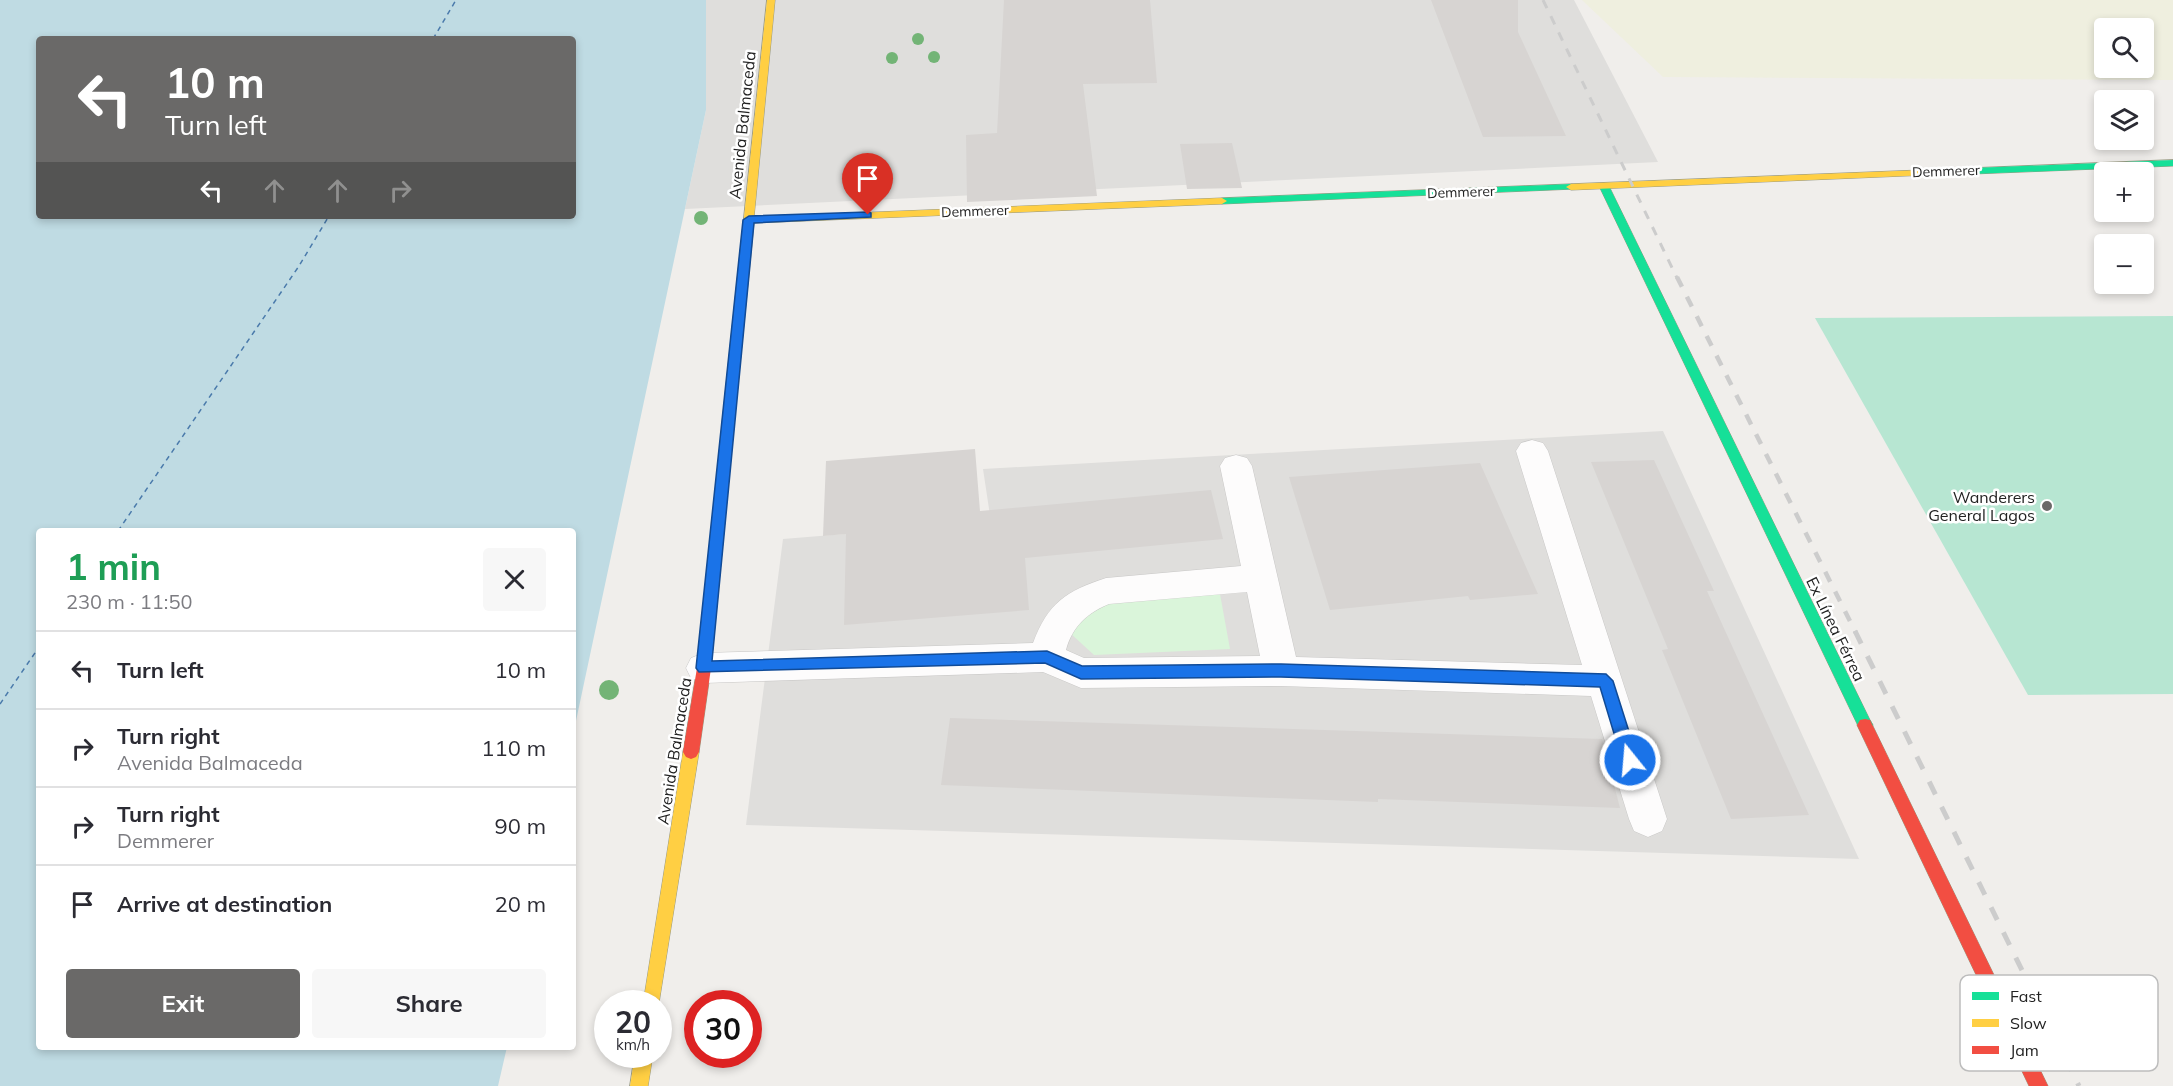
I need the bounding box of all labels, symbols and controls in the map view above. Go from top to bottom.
map controls [2094,18,2154,294]
button: search [2094,18,2154,78]
street label: Avenida Balmaceda [724,50,760,200]
text: 10 m [165,56,265,109]
icon: left [66,60,144,138]
button: layers [2094,90,2154,150]
text: Turn left [165,108,267,142]
pin [842,153,893,215]
street label: Demmerer [1912,161,1981,181]
icon: arrive [851,162,884,195]
button: + [2094,162,2154,222]
icon: left [195,174,228,207]
icon: ahead [258,174,291,207]
icon: ahead [321,174,354,207]
icon: right [384,174,417,207]
street label: Demmerer [1427,182,1496,202]
street label: Demmerer [941,201,1010,221]
button: − [2094,234,2154,294]
place label: Wanderers General Lagos [1928,487,2035,525]
marker: Wanderers General Lagos [2040,499,2054,513]
text: 1 min [66,544,161,589]
button: close [483,548,546,611]
street label: Ex Línea Férrea [1802,573,1870,685]
text: 230 m · 11:50 [66,589,192,614]
icon: left [66,654,99,687]
text: Turn left [117,656,204,684]
text: 10 m [495,656,546,684]
street label: Avenida Balmaceda [653,676,695,826]
text: Turn right [117,722,220,750]
position arrow [1598,728,1662,792]
icon: right [66,732,99,765]
text: 110 m [481,734,546,762]
text: Avenida Balmaceda [117,750,303,775]
text: Turn right [117,800,220,828]
icon: right [66,810,99,843]
text: 90 m [495,812,546,840]
text: Demmerer [117,828,214,853]
icon: arrive [66,888,99,921]
text: Arrive at destination [117,890,332,918]
text: 20 m [495,890,546,918]
button: Exit [66,969,300,1038]
button: Share [312,969,546,1038]
legend [1960,975,2158,1071]
text: Fast [2010,986,2042,1006]
speed limit sign: 30 [684,990,762,1068]
text: 20 [615,1003,651,1041]
text: Slow [2010,1013,2047,1033]
text: km/h [616,1035,650,1054]
text: Jam [2010,1040,2039,1060]

